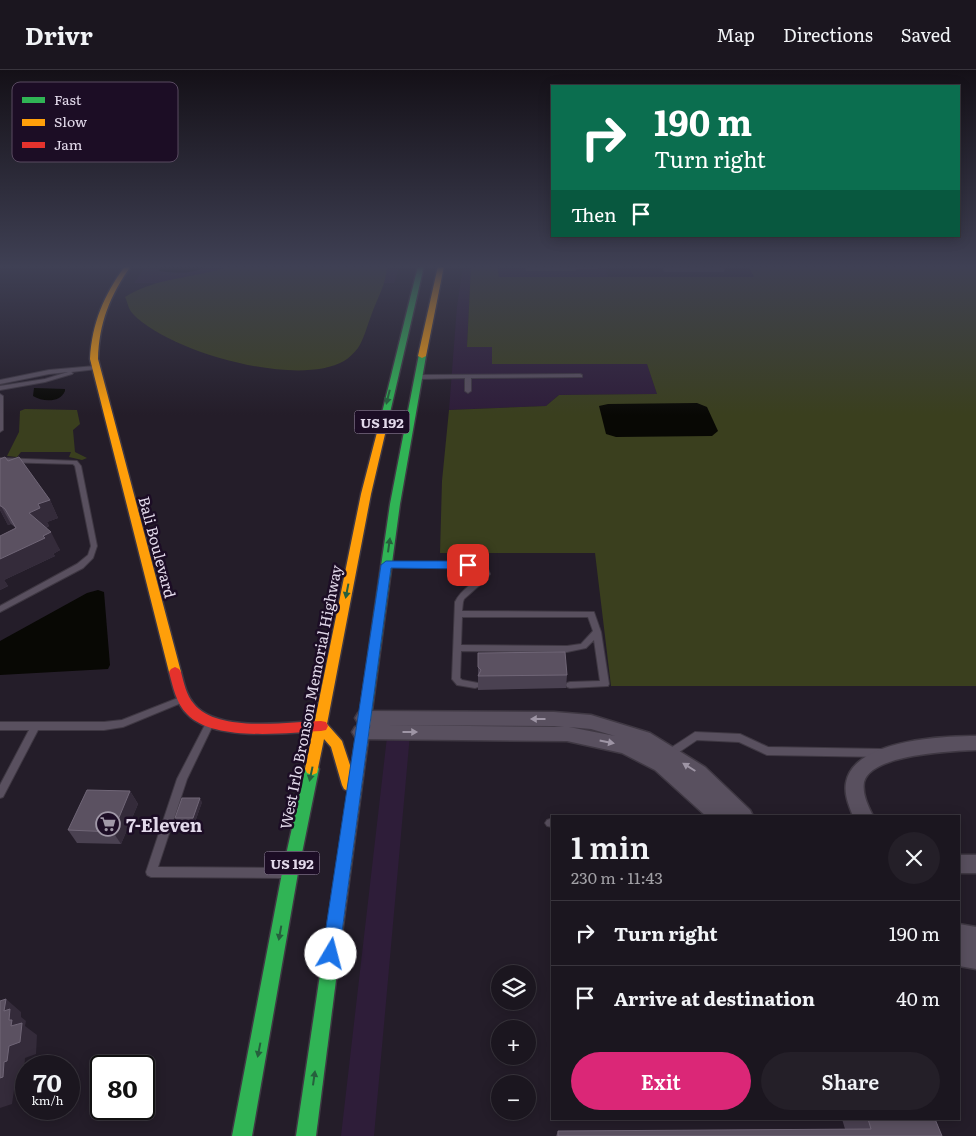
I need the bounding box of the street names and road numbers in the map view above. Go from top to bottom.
road number: US 192 [354,411,410,434]
street label: Bali Boulevard [133,494,183,600]
street label: West Irlo Bronson Memorial Highway [273,562,347,831]
road number: US 192 [264,851,320,874]

